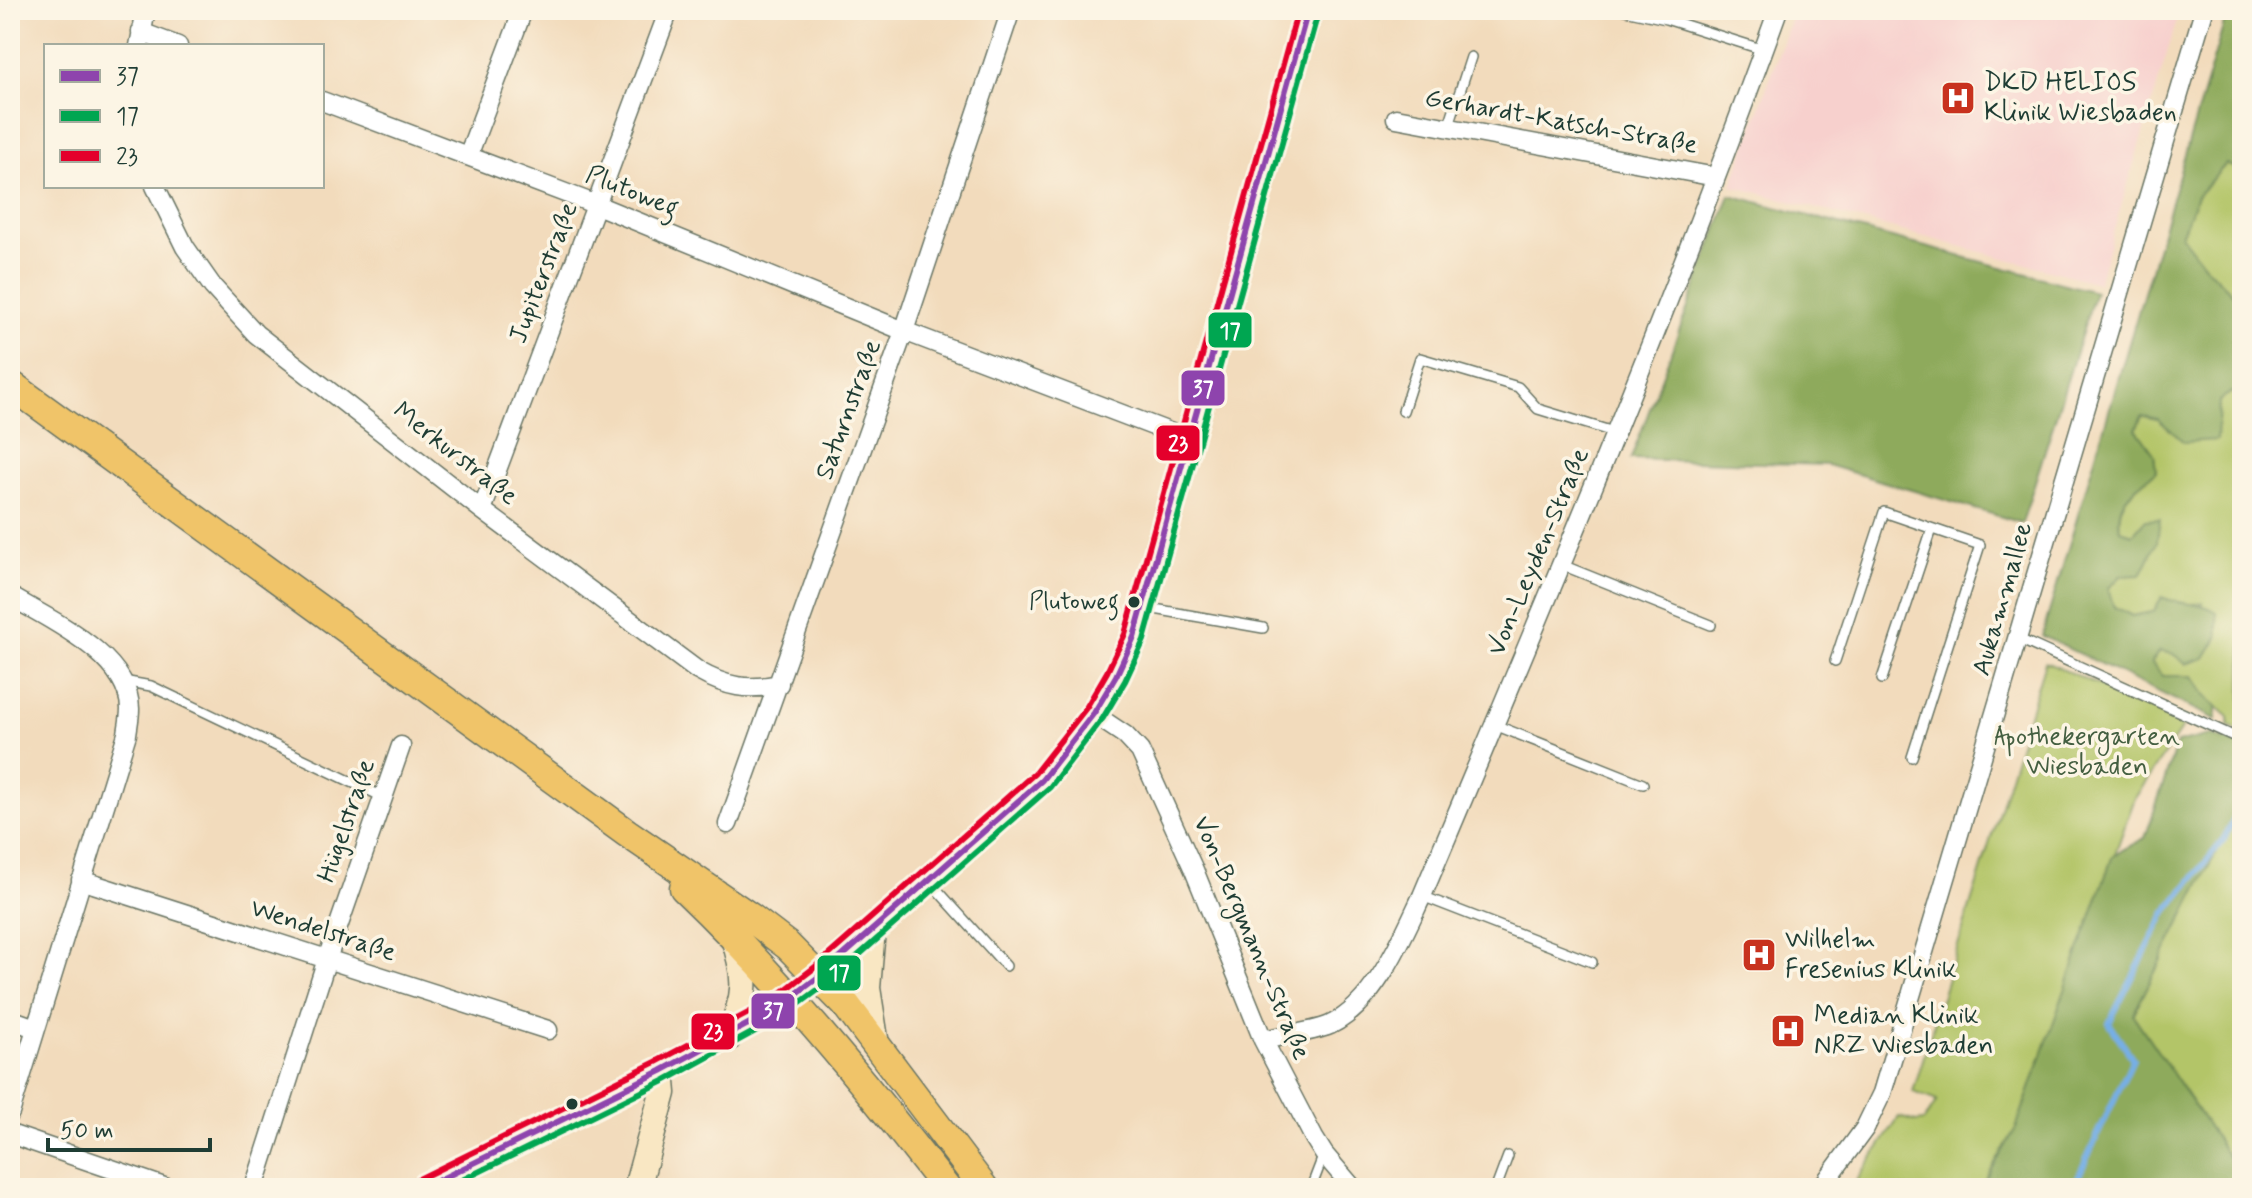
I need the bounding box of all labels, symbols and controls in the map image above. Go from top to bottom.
legend [44,44,324,188]
text: 37 [116,62,139,93]
place label: DKD HELIOS Klinik Wiesbaden [1984,66,2177,130]
hospital icon: DKD HELIOS Klinik Wiesbaden [1939,79,1977,117]
street label: Gerhardt-Katsch-Straße [1422,81,1700,163]
text: 17 [116,102,139,133]
text: 23 [116,142,138,173]
street label: Plutoweg [579,158,684,229]
street label: Jupiterstraße [502,197,587,348]
line badge: 17 [1207,311,1253,349]
text: 17 [1220,318,1240,346]
street label: Saturnstraße [808,335,890,485]
line badge: 37 [1180,369,1226,407]
text: 37 [1192,376,1214,404]
street label: Merkurstraße [386,395,524,514]
line badge: 23 [1155,424,1201,462]
text: 23 [1168,431,1189,459]
street label: Von-Leyden-Straße [1480,443,1598,661]
street label: Aukammallee [1965,518,2041,680]
place label: Plutoweg [1029,587,1119,621]
marker: Plutoweg [1126,594,1142,610]
park label: Apothekergarten Wiesbaden [1994,720,2180,784]
street label: Hügelstraße [310,755,384,887]
street label: Von-Bergmann-Straße [1182,811,1318,1066]
street label: Wendelstraße [246,891,400,971]
place label: Wilhelm Fresenius Klinik [1785,923,1957,987]
hospital icon: Wilhelm Fresenius Klinik [1740,936,1778,974]
line badge: 17 [816,954,862,992]
text: 17 [829,960,849,988]
line badge: 37 [750,992,796,1030]
text: 37 [762,998,784,1026]
place label: Median Klinik NRZ Wiesbaden [1814,999,1994,1063]
line badge: 23 [690,1012,736,1051]
hospital icon: Median Klinik NRZ Wiesbaden [1769,1012,1807,1050]
text: 23 [703,1019,724,1047]
unlabelled marker [564,1096,580,1112]
scale bar [48,1102,210,1152]
text: 50 m [60,1116,114,1147]

